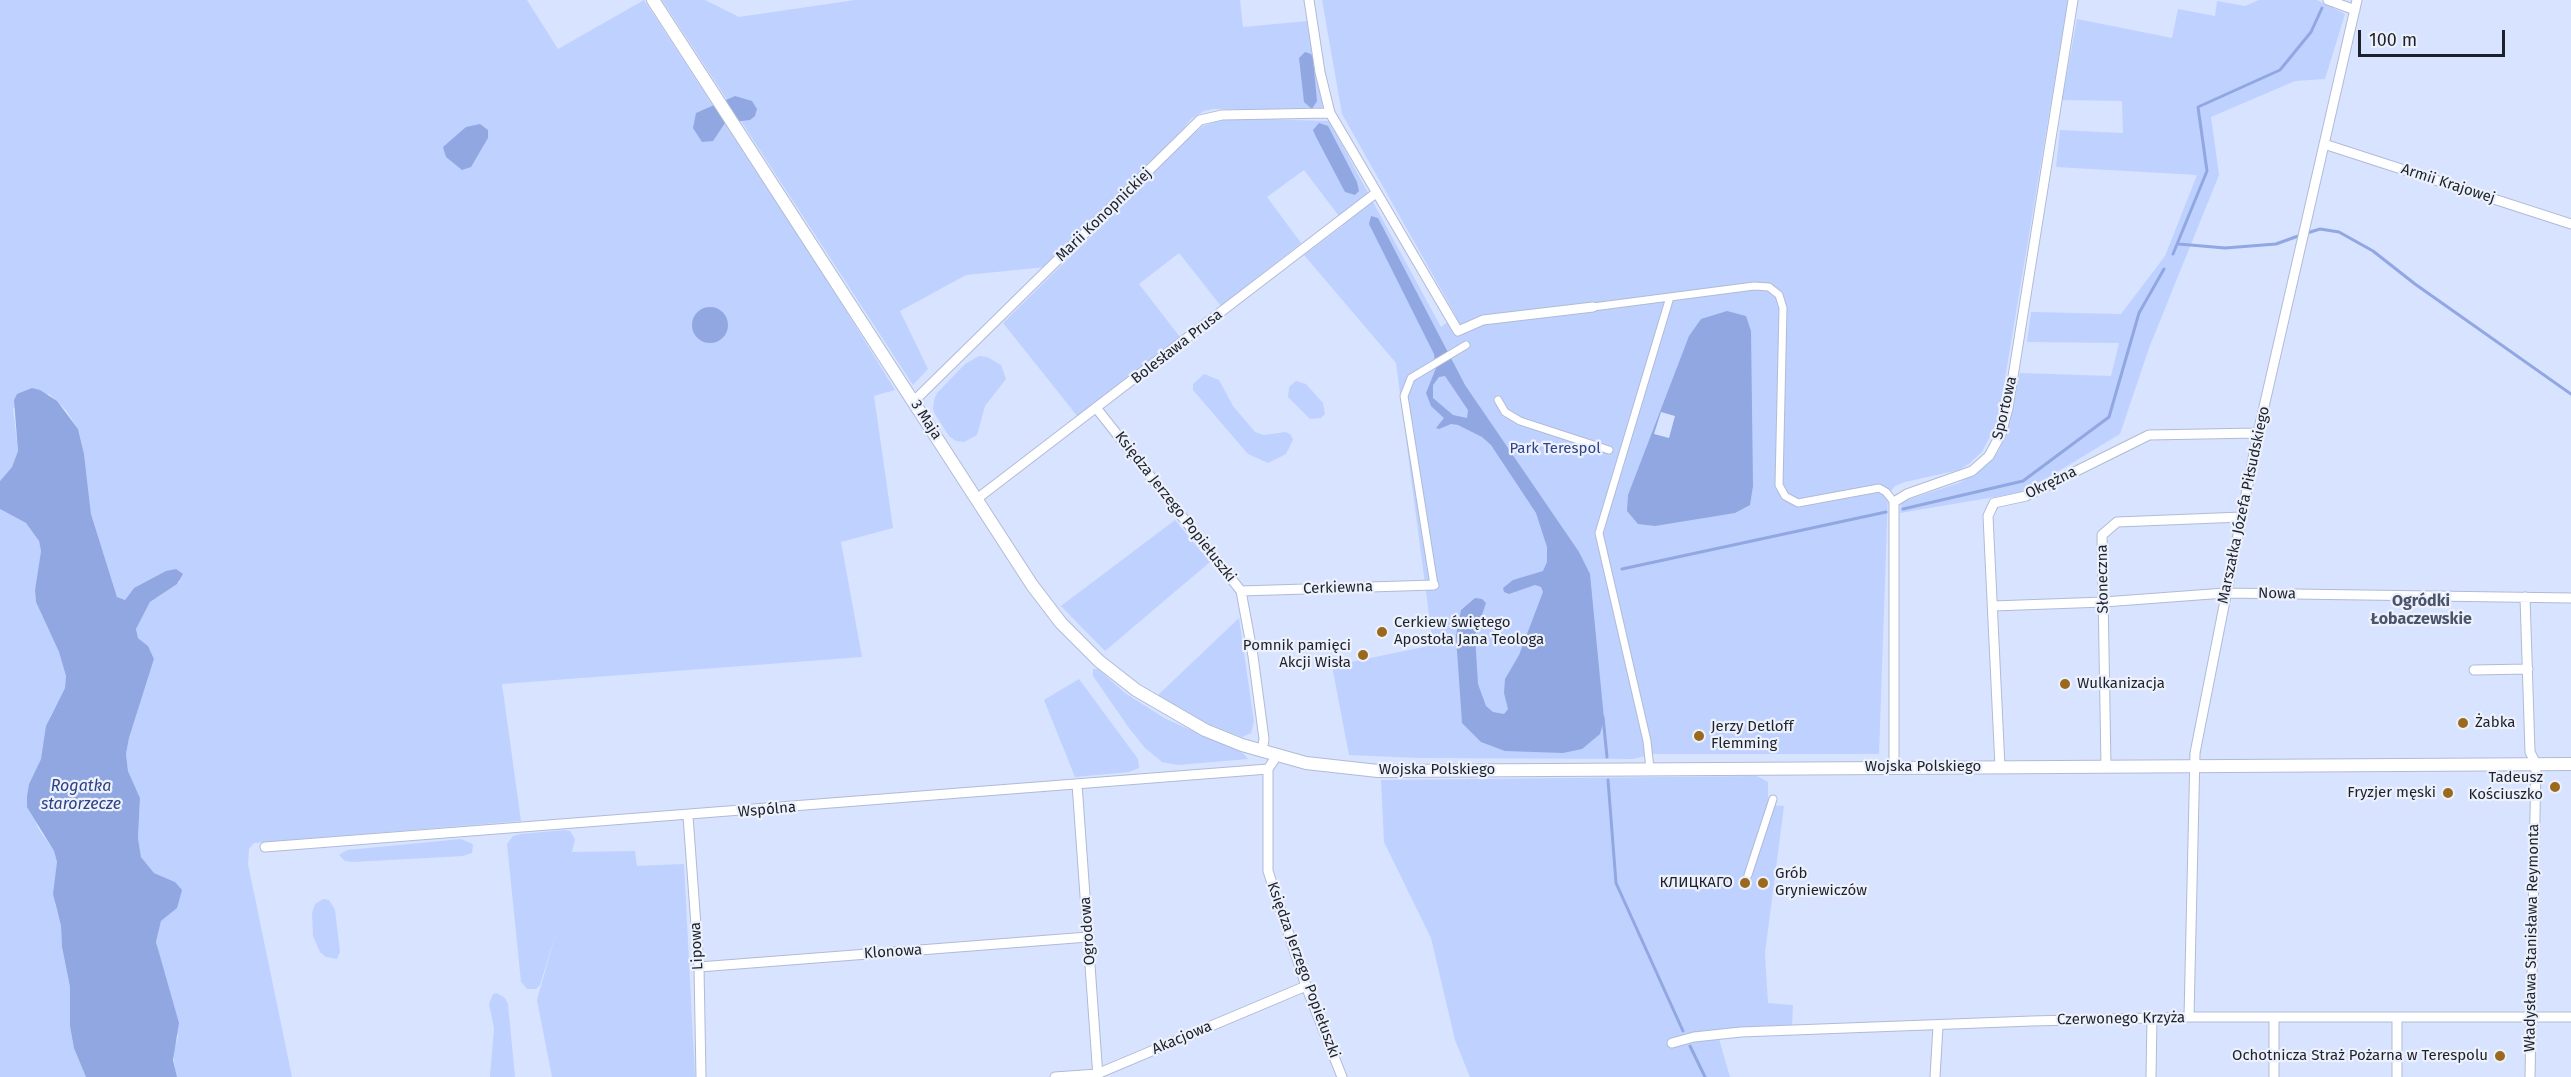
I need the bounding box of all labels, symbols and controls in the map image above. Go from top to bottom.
scale bar [2361,18,2508,56]
text: 100 m [2369,29,2417,51]
street label: Armii Krajowej [2399,160,2497,208]
street label: Marii Konopnickiej [1052,165,1156,265]
street label: Bolesława Prusa [1128,306,1226,388]
street label: Sportowa [1989,375,2021,441]
street label: 3 Maja [907,397,945,443]
street label: Marszałka Józefa Piłsudskiego [2214,405,2274,605]
street label: Księdza Jerzego Popiełuszki [1111,428,1239,586]
park label: Park Terespol [1509,440,1601,458]
street label: Okrężna [2022,463,2080,503]
street label: Słoneczna [2093,544,2113,614]
street label: Cerkiewna [1303,578,1373,598]
street label: Nowa [2258,585,2296,603]
district label: Ogródki Łobaczewskie [2370,592,2472,630]
place label: Cerkiew świętego Apostoła Jana Teologa [1394,614,1544,649]
marker: Cerkiew świętego Apostoła Jana Teologa [1375,625,1389,639]
place label: Pomnik pamięci Akcji Wisła [1243,637,1351,672]
marker: Pomnik pamięci Akcji Wisła [1356,648,1370,662]
place label: Wulkanizacja [2077,675,2165,693]
marker: Wulkanizacja [2058,677,2072,691]
place label: Żabka [2475,714,2515,732]
marker: Żabka [2456,716,2470,730]
place label: Jerzy Detloff Flemming [1711,718,1794,753]
marker: Jerzy Detloff Flemming [1692,729,1706,743]
street label: Wojska Polskiego [1865,758,1981,776]
street label: Wojska Polskiego [1379,761,1495,779]
place label: Tadeusz Kościuszko [2469,769,2543,804]
water label: Rogatka starorzecze [41,777,121,815]
marker: Tadeusz Kościuszko [2548,780,2562,794]
place label: Fryzjer męski [2347,784,2436,802]
marker: Fryzjer męski [2441,786,2455,800]
street label: Wspólna [737,798,797,822]
street label: Władysława Stanisława Reymonta [2521,824,2543,1052]
place label: Grób Gryniewiczów [1775,865,1867,900]
place label: КЛИЦКАГО [1660,874,1733,892]
marker: КЛИЦКАГО [1738,876,1752,890]
marker: Grób Gryniewiczów [1756,876,1770,890]
street label: Księdza Jerzego Popiełuszki [1263,879,1343,1061]
street label: Ogrodowa [1077,896,1099,966]
street label: Lipowa [687,922,707,970]
street label: Klonowa [863,941,923,963]
street label: Czerwonego Krzyża [2057,1009,2185,1029]
street label: Akacjowa [1149,1017,1215,1059]
place label: Ochotnicza Straż Pożarna w Terespolu [2232,1047,2488,1065]
marker: Ochotnicza Straż Pożarna w Terespolu [2493,1049,2507,1063]

